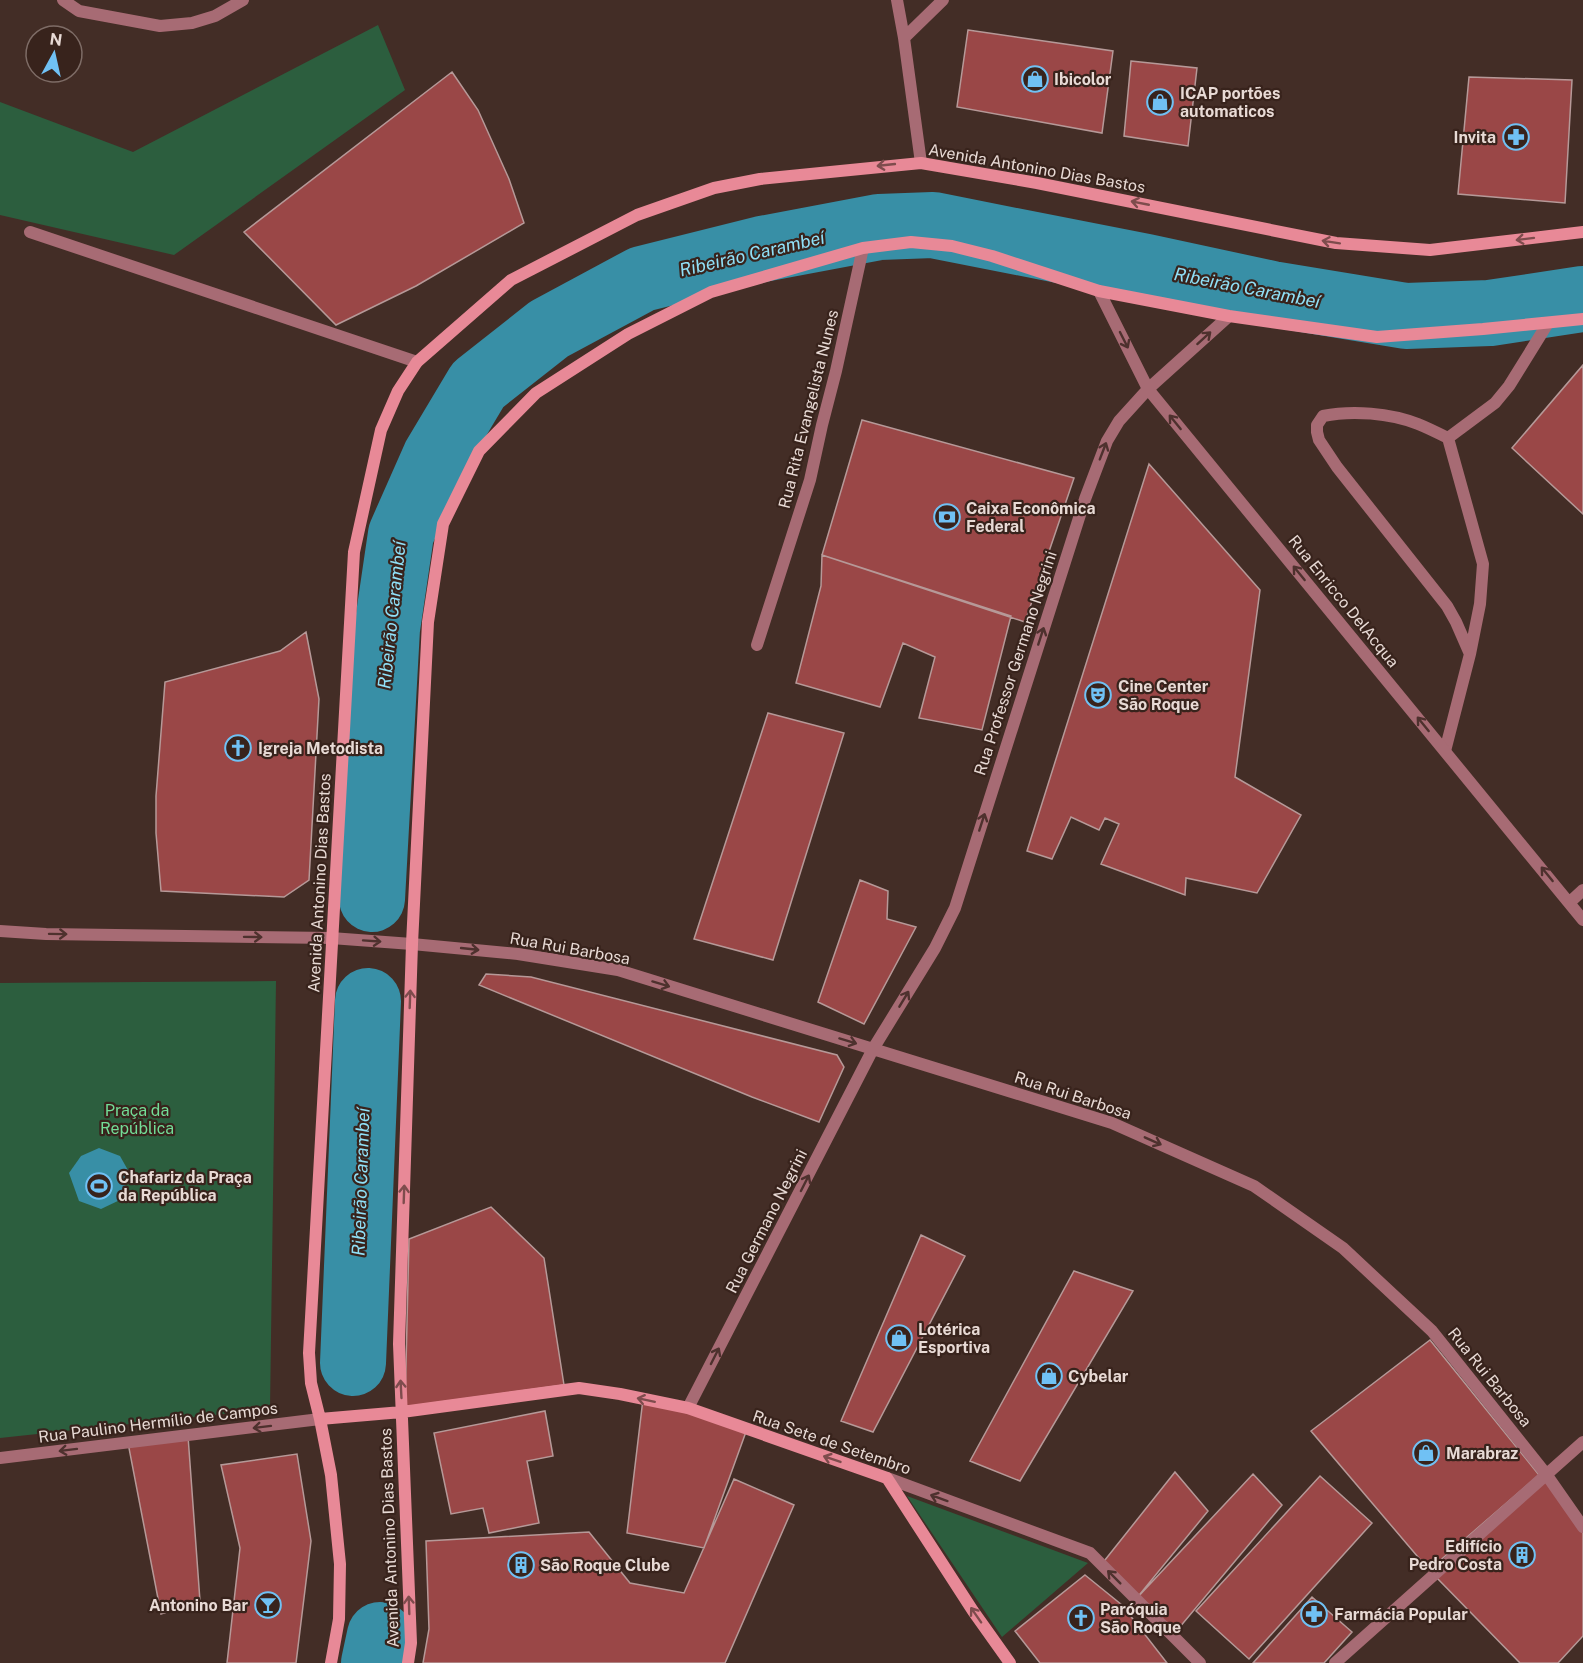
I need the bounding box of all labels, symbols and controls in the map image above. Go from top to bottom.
north arrow [24,24,84,84]
text: N [48,29,64,50]
shop icon: Ibicolor [1020,64,1050,94]
place label: Ibicolor [1054,70,1112,89]
place label: ICAP portões automaticos [1180,84,1280,121]
shop icon: ICAP portões automaticos [1145,87,1175,117]
pharmacy icon: Invita [1501,122,1531,152]
place label: Invita [1454,128,1496,147]
street label: Avenida Antonino Dias Bastos [927,140,1147,197]
one-way arrow [876,160,896,171]
one-way arrow [1130,197,1150,208]
water label: Ribeirão Carambeí [677,226,828,280]
one-way arrow [1515,234,1535,245]
one-way arrow [1322,236,1341,247]
water label: Ribeirão Carambeí [1172,263,1323,312]
street label: Rua Rita Evangelista Nunes [775,308,842,510]
one-way arrow [1118,331,1130,348]
one-way arrow [1196,331,1211,345]
one-way arrow [1169,414,1182,430]
one-way arrow [1099,443,1110,461]
place label: Caixa Econômica Federal [966,499,1095,536]
bank icon: Caixa Econômica Federal [932,502,962,532]
street label: Rua Enricco DelAcqua [1284,531,1403,671]
water label: Ribeirão Carambeí [373,539,410,690]
street label: Rua Professor Germano Negrini [970,549,1061,778]
one-way arrow [1293,565,1306,581]
one-way arrow [1036,627,1047,646]
place label: Cine Center São Roque [1118,677,1209,714]
theatre icon: Cine Center São Roque [1083,680,1113,710]
one-way arrow [1417,716,1430,732]
church icon: Igreja Metodista [223,733,253,763]
place label: Igreja Metodista [258,739,383,758]
street label: Avenida Antonino Dias Bastos [304,773,335,993]
one-way arrow [977,813,988,832]
one-way arrow [1540,866,1553,882]
one-way arrow [48,928,68,940]
street label: Rua Rui Barbosa [508,929,632,968]
one-way arrow [243,932,263,943]
one-way arrow [361,936,381,947]
one-way arrow [459,944,479,955]
one-way arrow [651,979,670,990]
one-way arrow [404,990,416,1010]
one-way arrow [898,991,910,1008]
one-way arrow [838,1036,857,1047]
street label: Rua Rui Barbosa [1012,1068,1134,1123]
park label: Praça da República [100,1101,174,1138]
water label: Ribeirão Carambeí [347,1106,374,1256]
one-way arrow [1143,1135,1161,1147]
street label: Rua Germano Negrini [722,1146,811,1296]
place label: Chafariz da Praça da República [118,1168,252,1205]
sports icon: Chafariz da Praça da República [84,1171,114,1201]
one-way arrow [799,1174,811,1192]
one-way arrow [398,1184,409,1204]
place label: Lotérica Esportiva [918,1320,990,1357]
shop icon: Lotérica Esportiva [884,1323,914,1353]
street label: Rua Rui Barbosa [1444,1324,1535,1431]
one-way arrow [710,1348,721,1366]
shop icon: Cybelar [1034,1361,1064,1391]
place label: Cybelar [1068,1367,1129,1386]
one-way arrow [395,1379,406,1399]
one-way arrow [637,1393,656,1405]
street label: Rua Paulino Hermílio de Campos [37,1398,279,1447]
street label: Rua Sete de Setembro [750,1406,914,1479]
one-way arrow [253,1421,272,1432]
street label: Avenida Antonino Dias Bastos [376,1428,403,1648]
shop icon: Marabraz [1411,1438,1441,1468]
place label: Marabraz [1446,1444,1518,1463]
one-way arrow [59,1445,79,1456]
one-way arrow [822,1453,841,1464]
one-way arrow [930,1491,949,1502]
place label: Edifício Pedro Costa [1409,1537,1502,1574]
building icon: Edifício Pedro Costa [1507,1540,1537,1570]
building icon: São Roque Clube [506,1550,536,1580]
place label: São Roque Clube [540,1556,670,1575]
one-way arrow [1107,1570,1122,1585]
bar icon: Antonino Bar [253,1590,283,1620]
one-way arrow [403,1595,415,1615]
place label: Antonino Bar [149,1596,248,1615]
pharmacy icon: Farmácia Popular [1299,1599,1329,1629]
place label: Paróquia São Roque [1100,1600,1181,1637]
church icon: Paróquia São Roque [1066,1603,1096,1633]
place label: Farmácia Popular [1334,1605,1468,1624]
one-way arrow [970,1608,982,1624]

